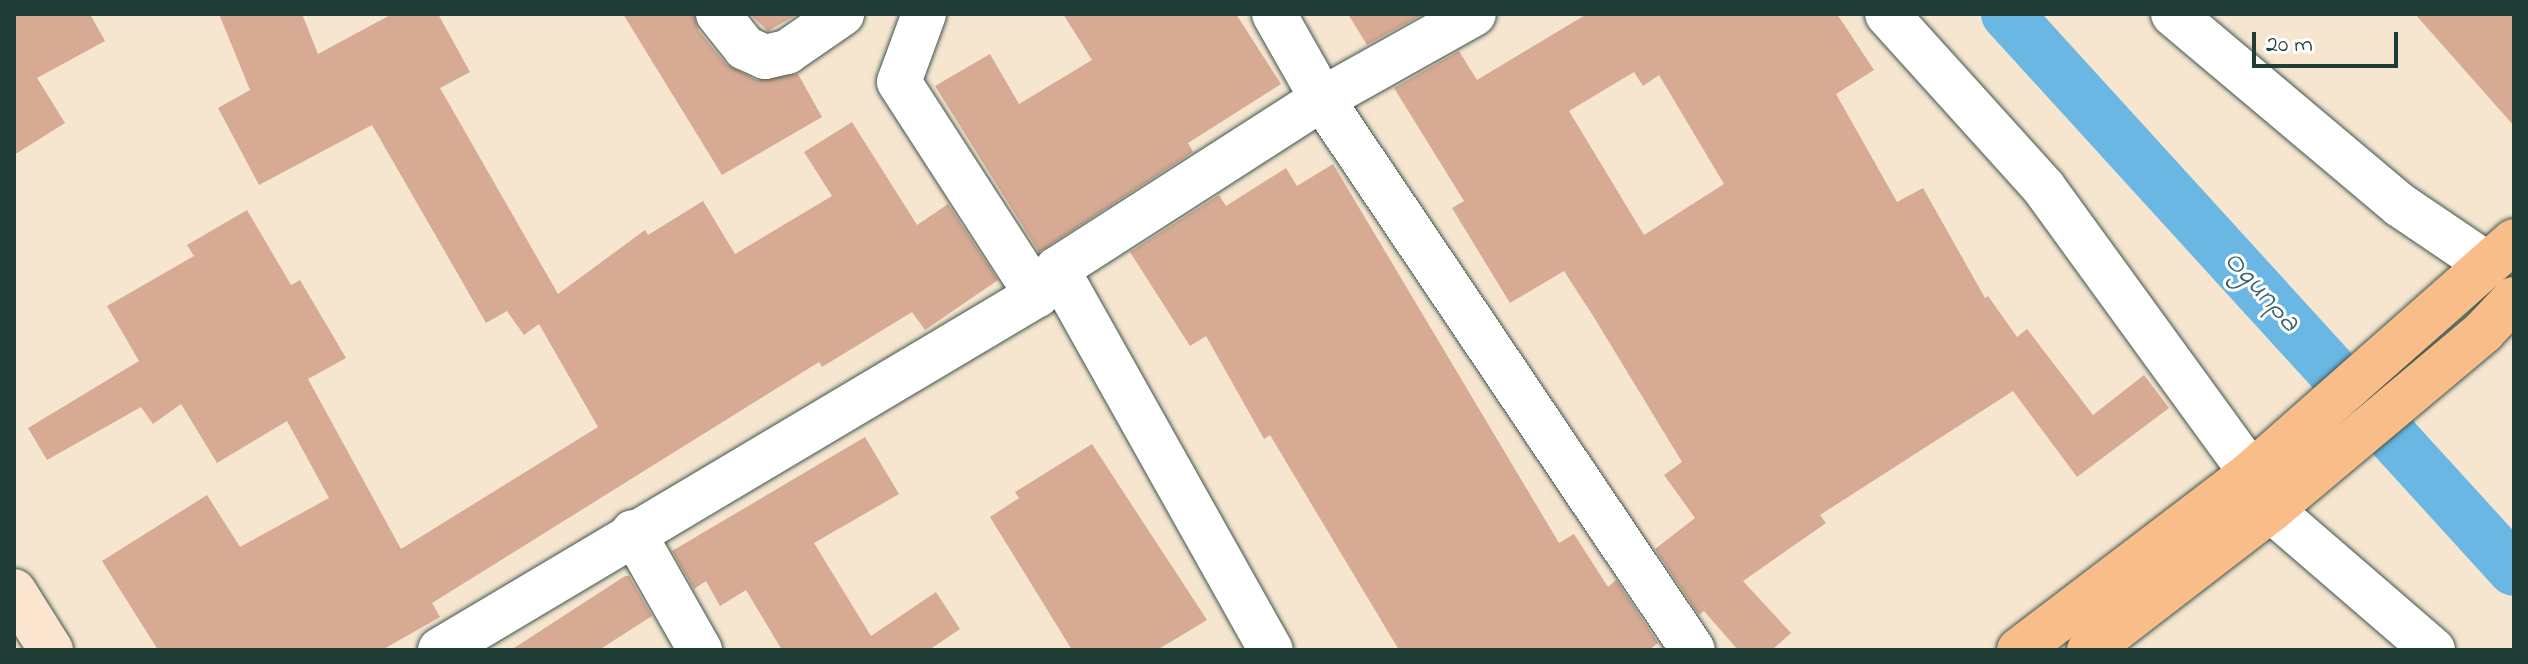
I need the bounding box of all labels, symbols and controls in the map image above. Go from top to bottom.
scale bar [2256,16,2402,66]
text: 20 m [2266,28,2313,63]
water label: Ogunpa [2215,244,2307,340]

